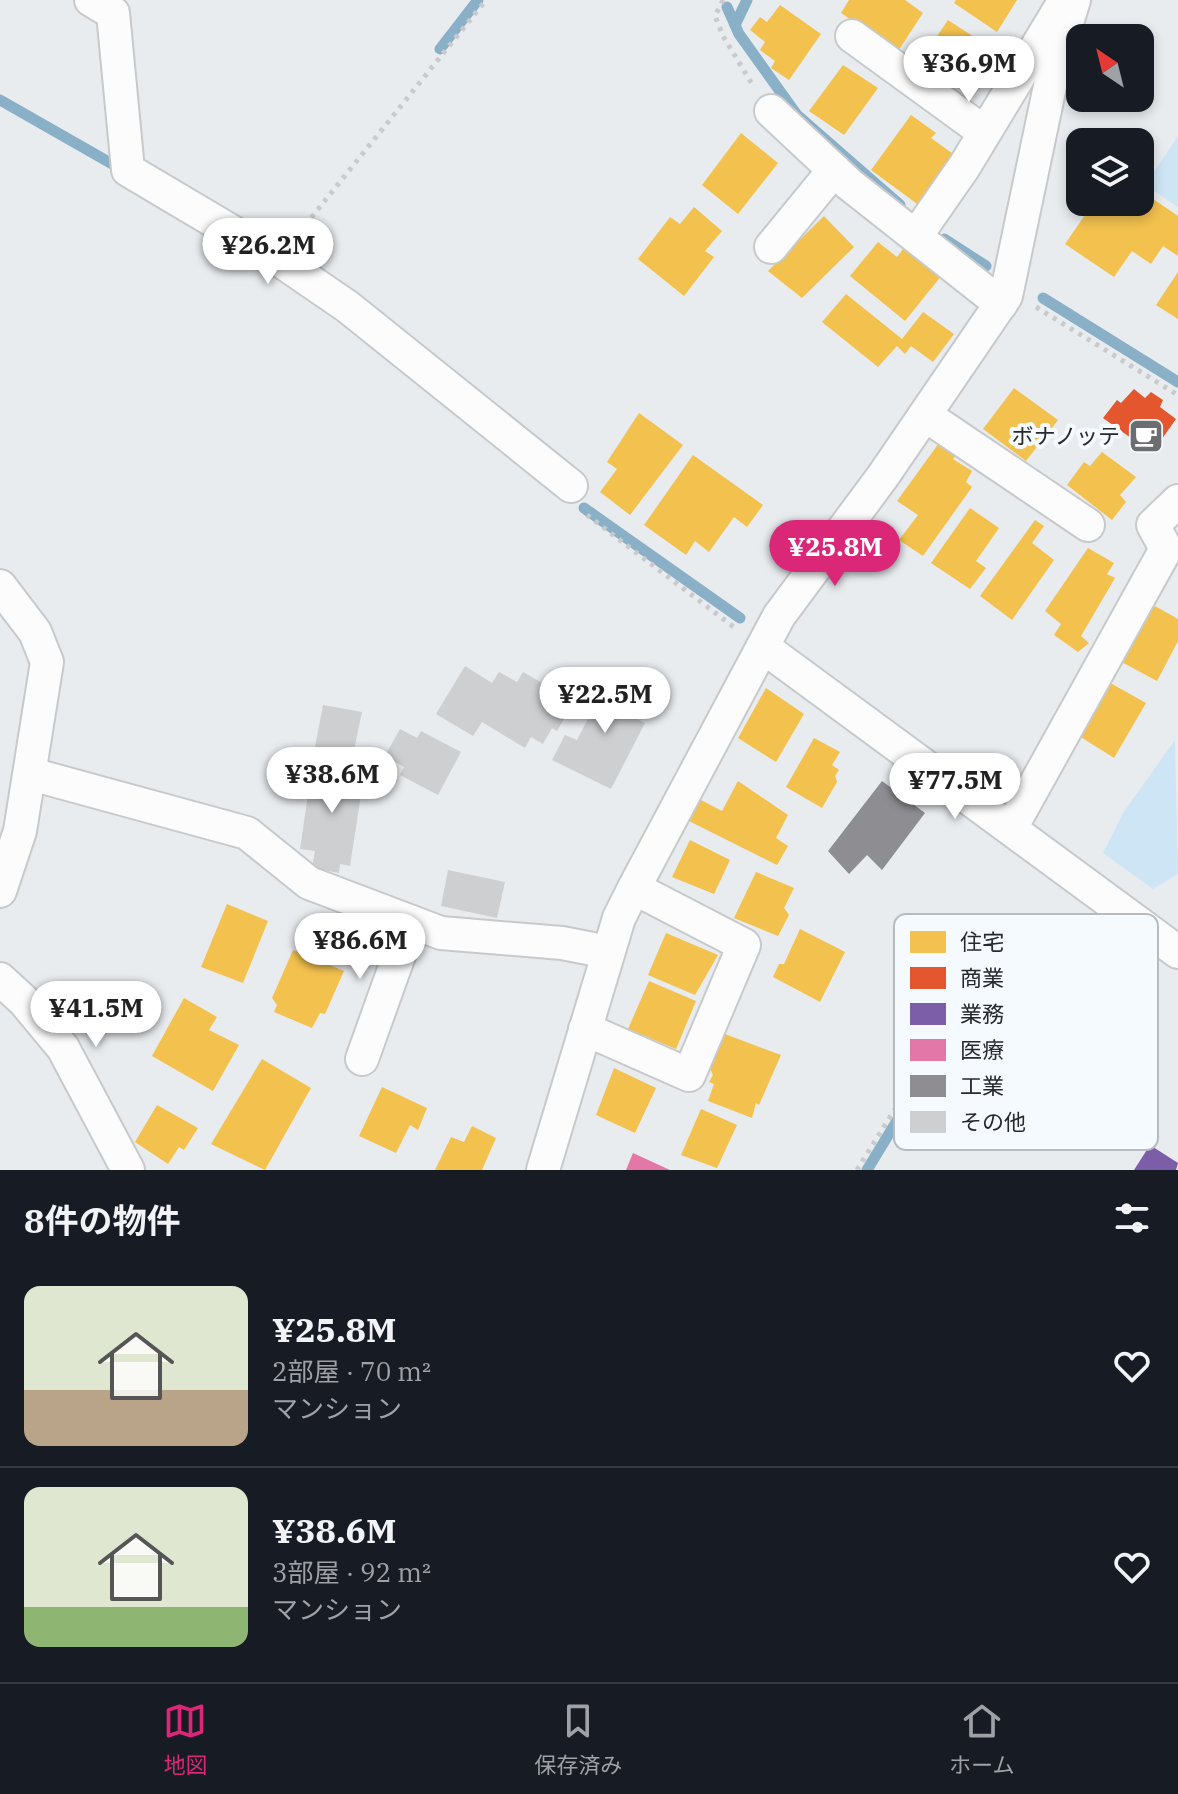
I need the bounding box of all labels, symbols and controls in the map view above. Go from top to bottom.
north arrow [1066,24,1154,112]
map controls [1066,24,1154,216]
pin: ¥36.9M [904,36,1034,104]
text: ¥36.9M [921,45,1017,79]
button: layers [1066,128,1154,216]
pin: ¥26.2M [203,218,333,286]
text: ¥26.2M [220,227,316,261]
cafe icon: ボナノッテ [1127,417,1165,455]
place label: ボナノッテ [1012,421,1120,450]
pin: ¥25.8M [770,520,900,588]
text: ¥25.8M [787,529,883,563]
pin: ¥22.5M [540,667,670,735]
text: ¥22.5M [557,676,653,710]
pin: ¥38.6M [267,747,397,815]
pin: ¥77.5M [890,753,1020,821]
text: ¥38.6M [284,756,380,790]
text: ¥77.5M [907,762,1003,796]
pin: ¥86.6M [295,913,425,981]
legend [894,914,1158,1150]
text: ¥86.6M [312,922,408,956]
text: 住宅 [960,927,1004,956]
text: 商業 [960,963,1004,992]
pin: ¥41.5M [31,981,161,1049]
text: ¥41.5M [48,990,144,1024]
text: 業務 [960,999,1004,1028]
text: 医療 [960,1035,1004,1064]
text: 工業 [960,1071,1004,1100]
text: その他 [960,1107,1026,1136]
icon: filters [1110,1196,1154,1240]
text: 8件の物件 [24,1198,180,1242]
text: ¥25.8M [272,1307,396,1351]
icon: home [88,1318,184,1414]
icon: heart [1110,1344,1154,1388]
text: 2部屋 · 70 m² [272,1354,431,1388]
text: マンション [272,1391,402,1425]
text: ¥38.6M [272,1508,396,1552]
icon: home [88,1519,184,1615]
icon: heart [1110,1545,1154,1589]
text: 3部屋 · 92 m² [272,1555,431,1589]
text: マンション [272,1592,402,1626]
tab: 地図 [163,1699,207,1779]
tab: 保存済み [534,1699,622,1779]
tab: ホーム [949,1699,1015,1779]

